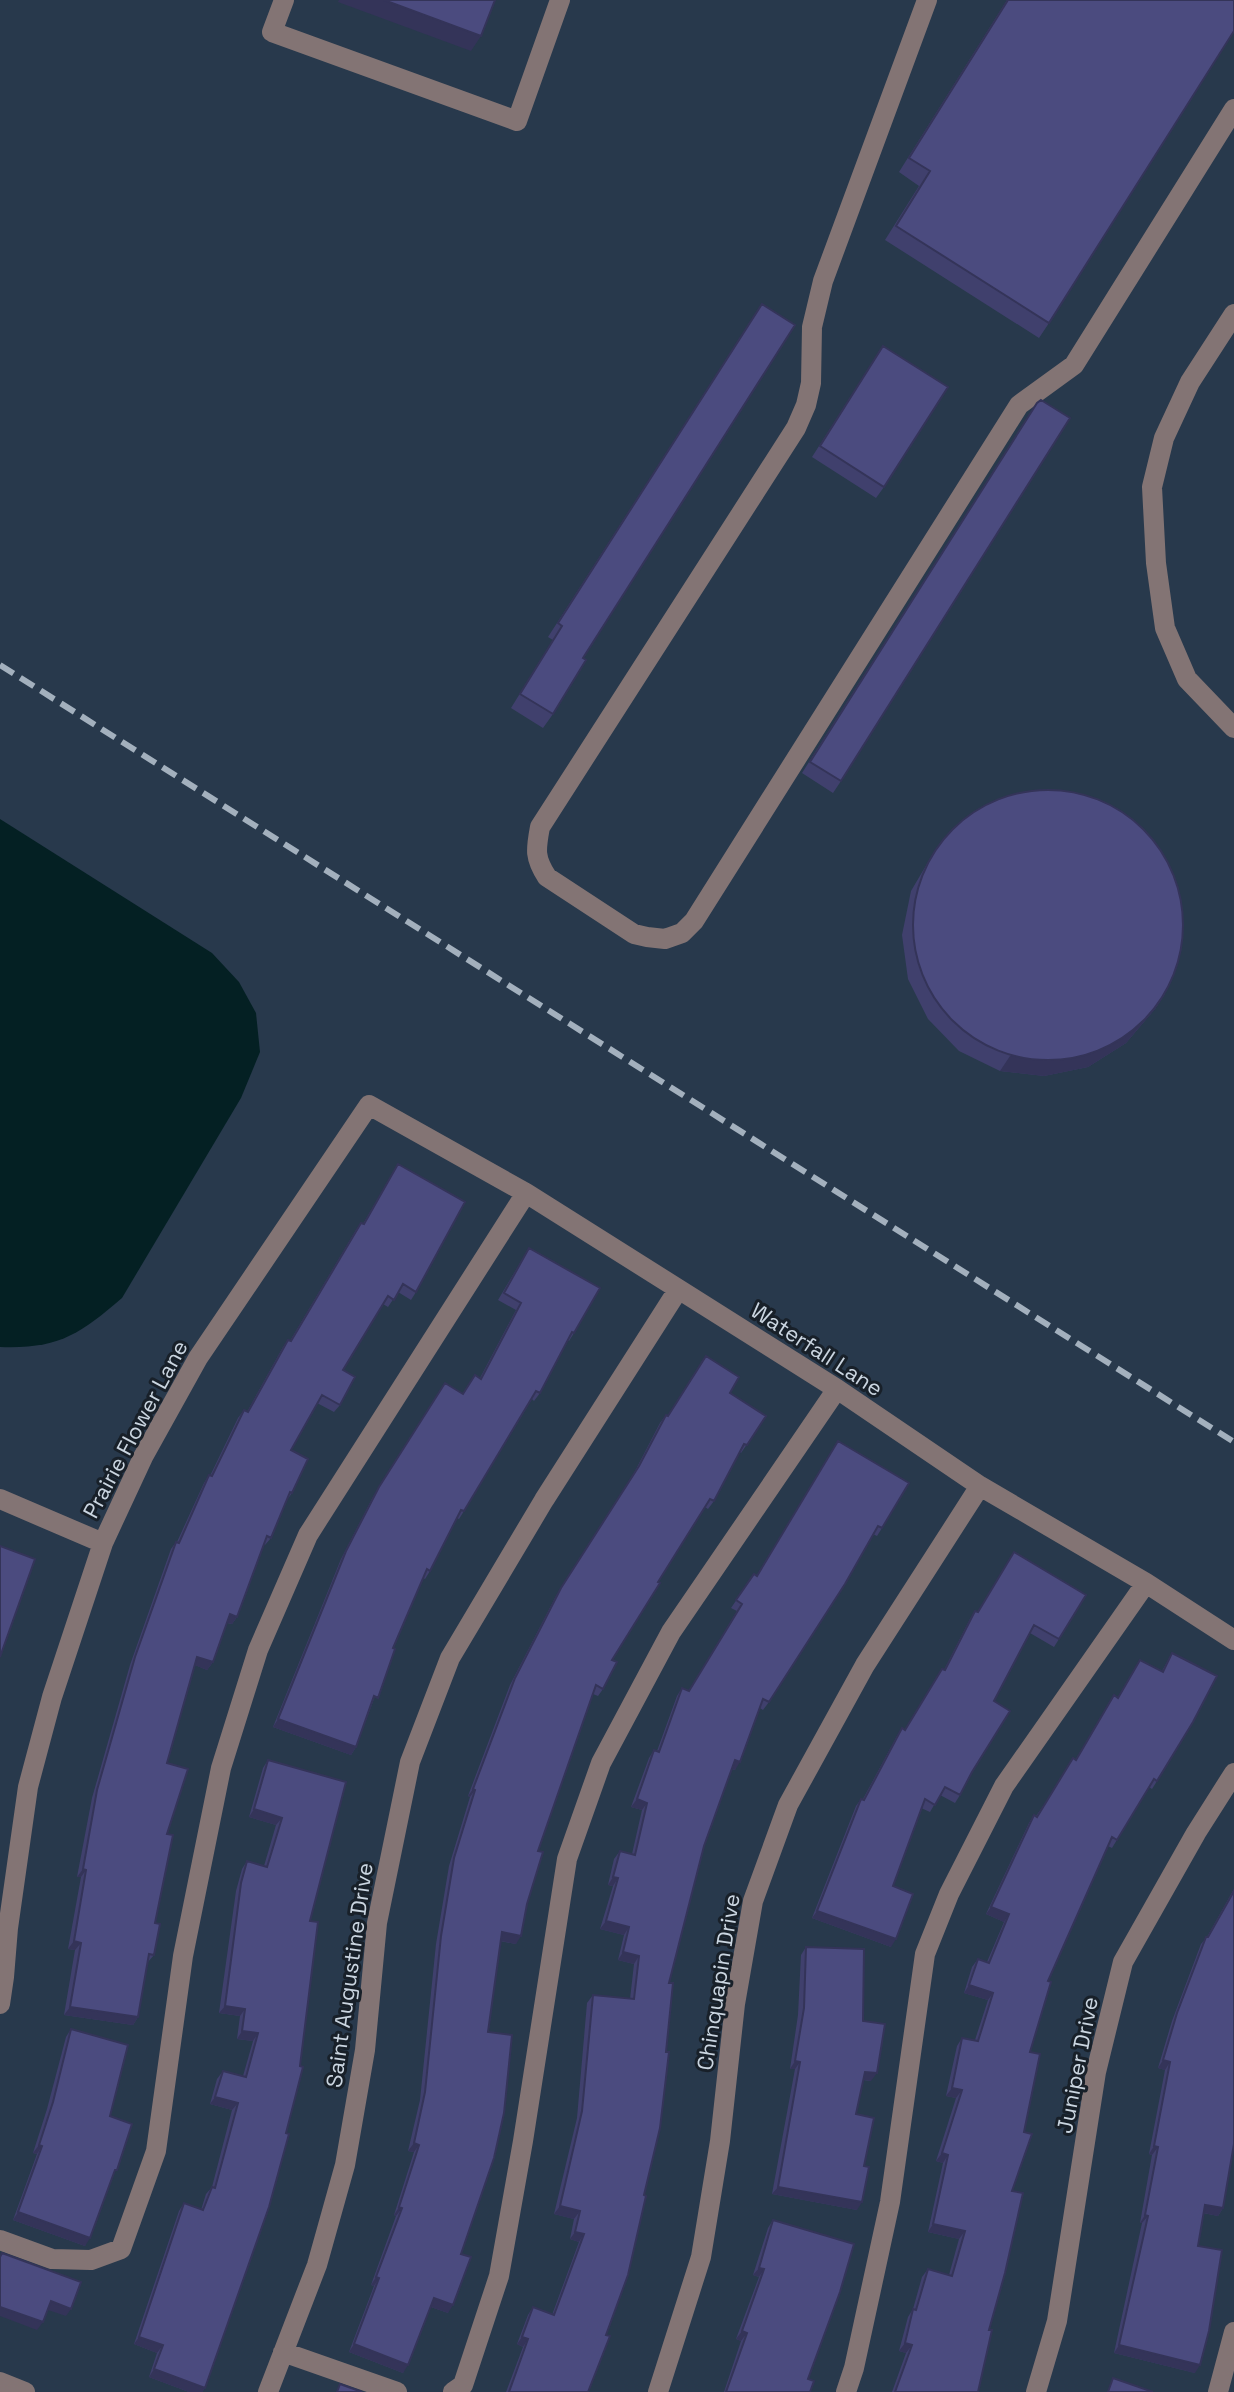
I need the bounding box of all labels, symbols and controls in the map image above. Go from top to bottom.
street label: Waterfall Lane [746,1296,888,1402]
street label: Prairie Flower Lane [76,1335,194,1523]
street label: Saint Augustine Drive [319,1861,379,2089]
street label: Chinquapin Drive [690,1892,746,2072]
street label: Juniper Drive [1050,1994,1104,2136]

